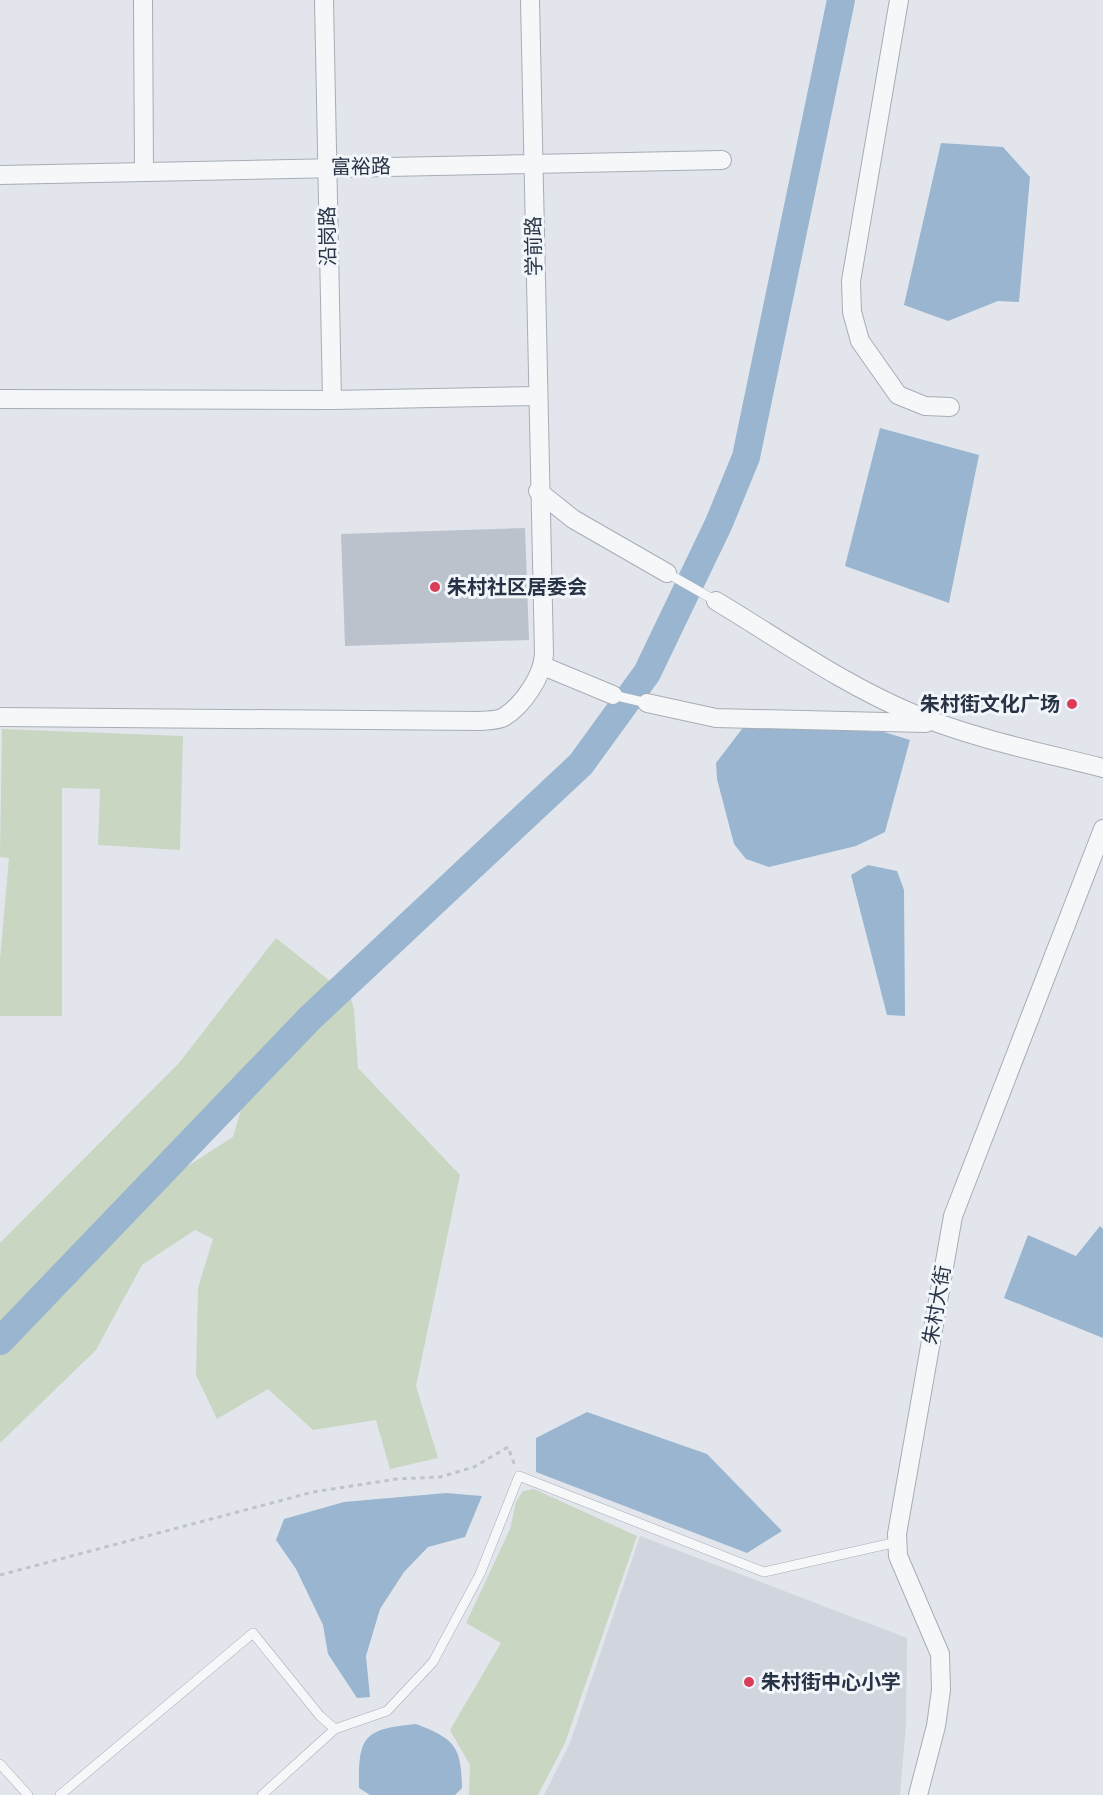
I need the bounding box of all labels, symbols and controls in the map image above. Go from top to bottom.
street label: 富裕路 [331,155,391,179]
street label: 沿岗路 [316,206,340,266]
street label: 学前路 [522,216,546,276]
place label: 朱村社区居委会 [447,576,587,599]
marker: 朱村社区居委会 [428,580,442,594]
place label: 朱村街文化广场 [920,693,1060,716]
marker: 朱村街文化广场 [1065,697,1079,711]
street label: 朱村大街 [919,1264,955,1346]
place label: 朱村街中心小学 [761,1671,901,1694]
marker: 朱村街中心小学 [742,1675,756,1689]

